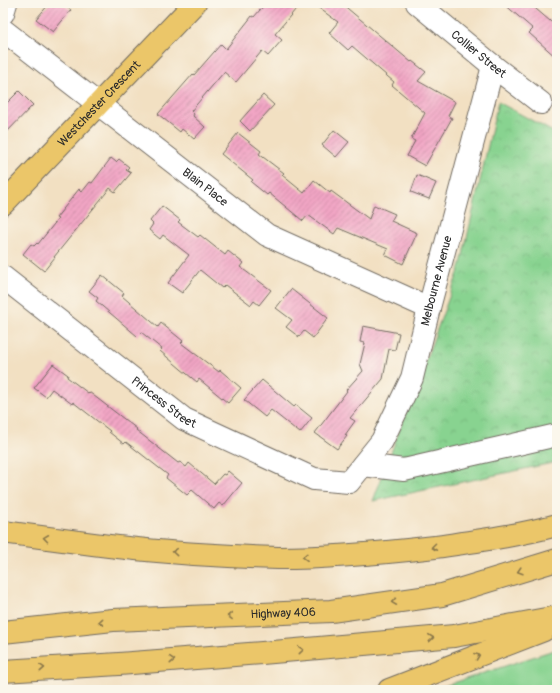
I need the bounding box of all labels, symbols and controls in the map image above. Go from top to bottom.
street label: Collier Street [448,27,509,81]
street label: Westchester Crescent [55,58,144,150]
street label: Blain Place [179,165,231,210]
street label: Melbourne Avenue [418,234,456,327]
street label: Princess Street [128,373,199,432]
one-way arrow [43,534,49,543]
one-way arrow [431,542,437,551]
one-way arrow [172,548,178,557]
one-way arrow [302,553,308,561]
one-way arrow [516,566,523,575]
one-way arrow [391,597,397,606]
street label: Highway 406 [250,605,316,622]
one-way arrow [227,611,233,620]
one-way arrow [98,617,104,626]
one-way arrow [428,634,434,643]
one-way arrow [298,646,304,655]
one-way arrow [474,652,481,660]
one-way arrow [169,655,175,664]
one-way arrow [39,664,45,673]

